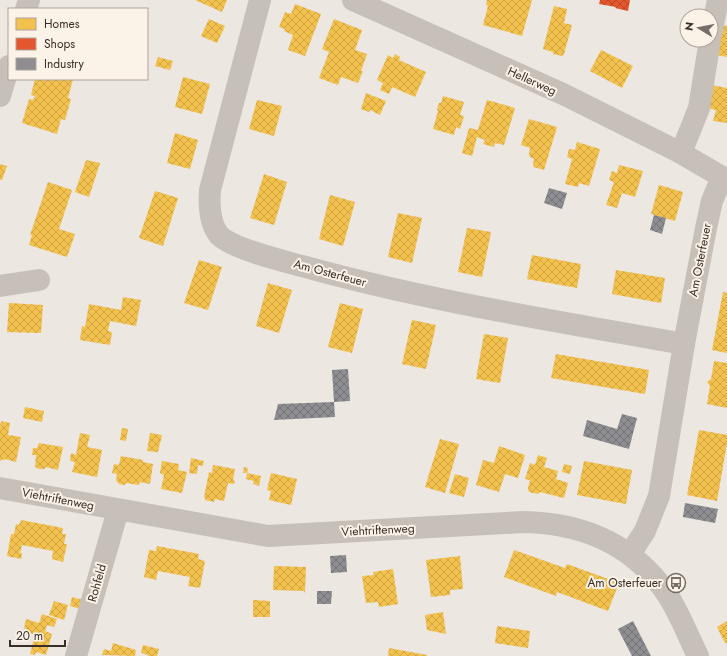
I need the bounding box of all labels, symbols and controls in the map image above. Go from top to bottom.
legend [8,8,148,80]
north arrow [679,8,719,48]
text: Homes [44,15,80,33]
text: N [681,21,698,32]
text: Shops [44,35,75,53]
text: Industry [44,55,85,73]
street label: Hellerweg [505,62,559,100]
street label: Am Osterfeuer [684,221,716,298]
street label: Am Osterfeuer [292,255,369,292]
street label: Viehtriftenweg [20,483,96,515]
street label: Viehtriftenweg [341,519,415,541]
street label: Rohfeld [83,562,111,604]
bus stop icon: Am Osterfeuer [665,572,687,594]
place label: Am Osterfeuer [587,574,663,592]
scale bar [10,622,65,648]
text: 20 m [16,627,43,645]

